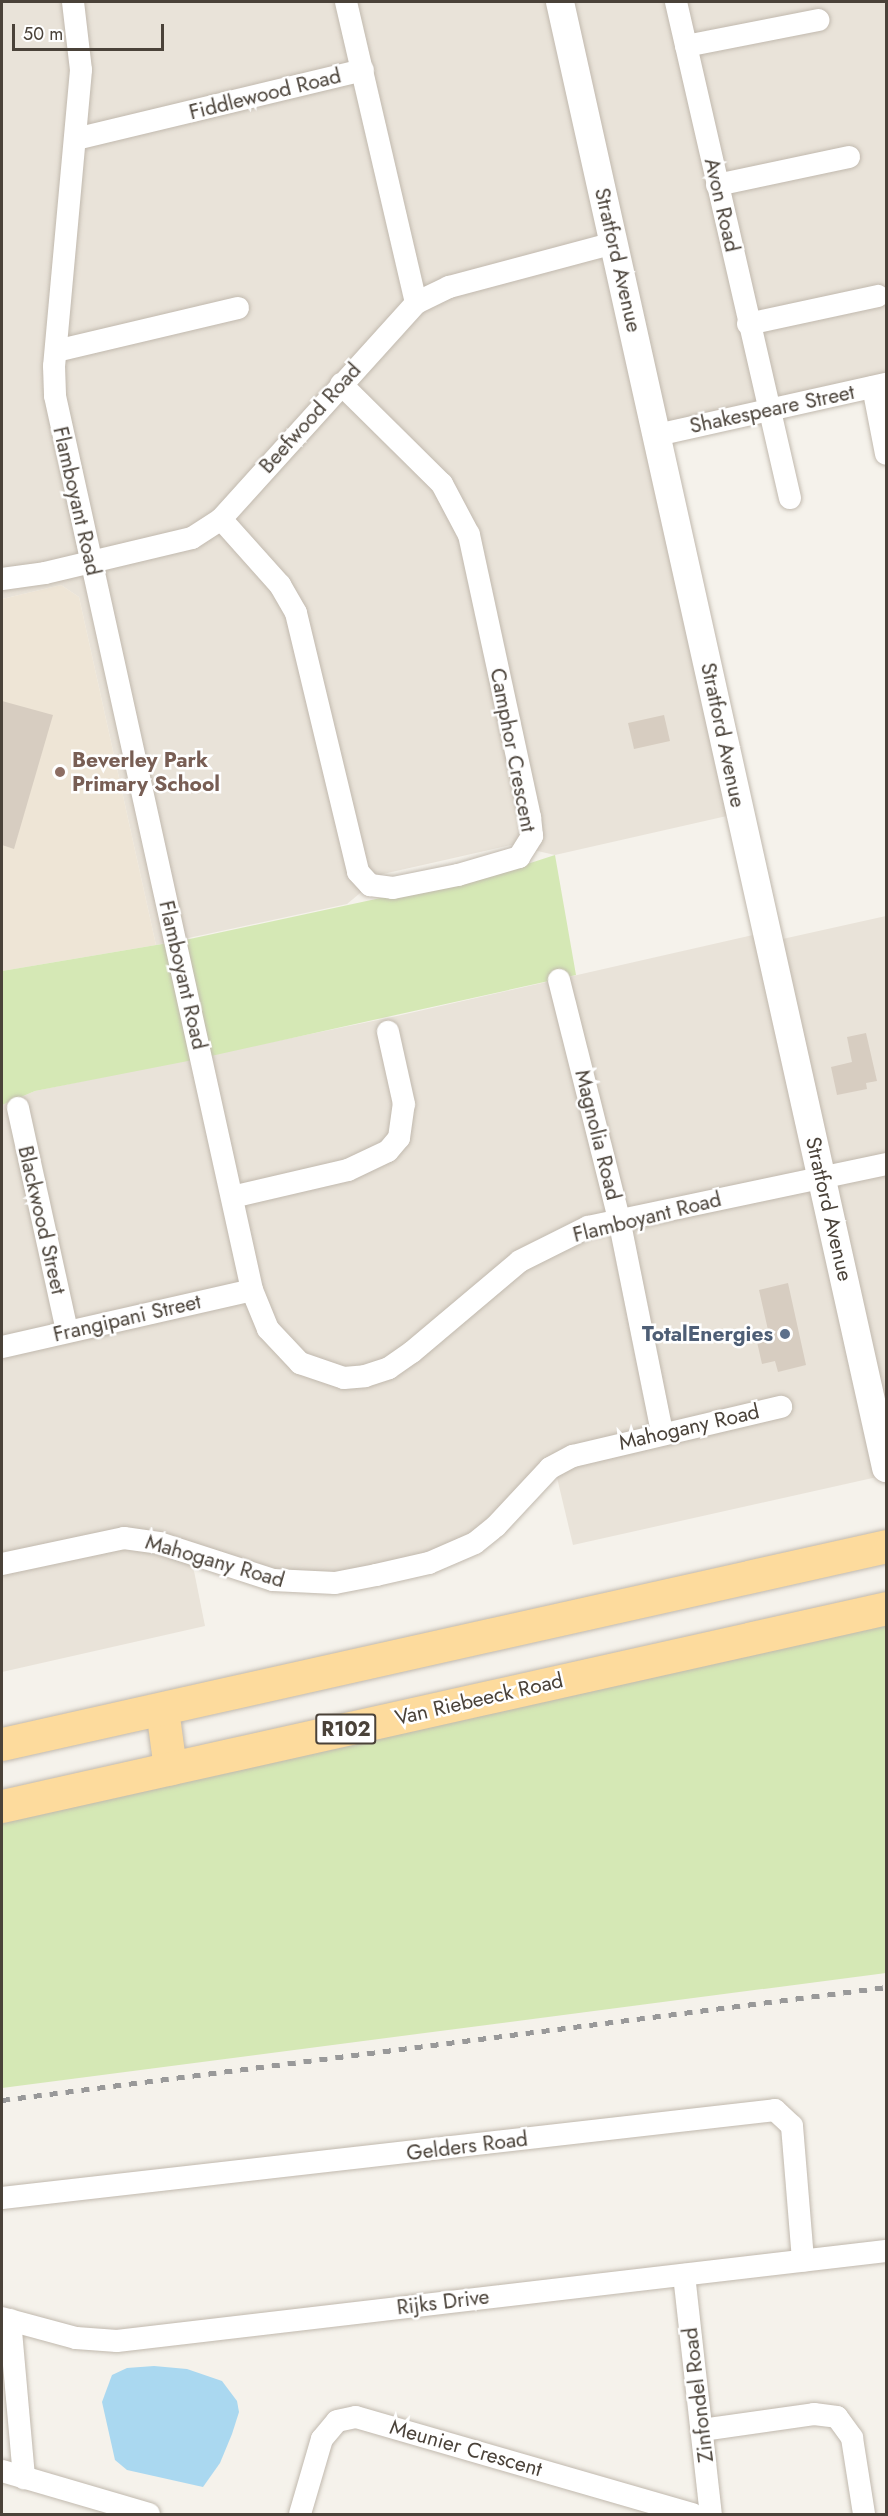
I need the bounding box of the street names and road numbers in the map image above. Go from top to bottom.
street label: Fiddlewood Road [186,63,344,125]
street label: Avon Road [699,155,745,255]
street label: Stratford Avenue [589,185,647,335]
street label: Beefwood Road [254,358,366,478]
street label: Shakespeare Street [687,379,857,439]
street label: Flamboyant Road [48,424,106,578]
street label: Stratford Avenue [695,660,751,810]
street label: Camphor Crescent [485,666,541,834]
street label: Flamboyant Road [154,898,212,1052]
street label: Magnolia Road [570,1067,626,1203]
street label: Stratford Avenue [800,1134,858,1284]
street label: Blackwood Street [13,1143,71,1297]
street label: Flamboyant Road [570,1186,724,1248]
street label: Frangipani Street [51,1289,203,1347]
street label: Mahogany Road [616,1399,762,1455]
street label: Mahogany Road [143,1529,287,1593]
street label: Van Riebeeck Road [393,1667,565,1731]
road number: R102 [314,1712,378,1746]
street label: Gelders Road [405,2126,529,2166]
street label: Rijks Drive [395,2284,491,2320]
street label: Zinfondel Road [677,2326,719,2464]
street label: Meunier Crescent [387,2414,545,2482]

